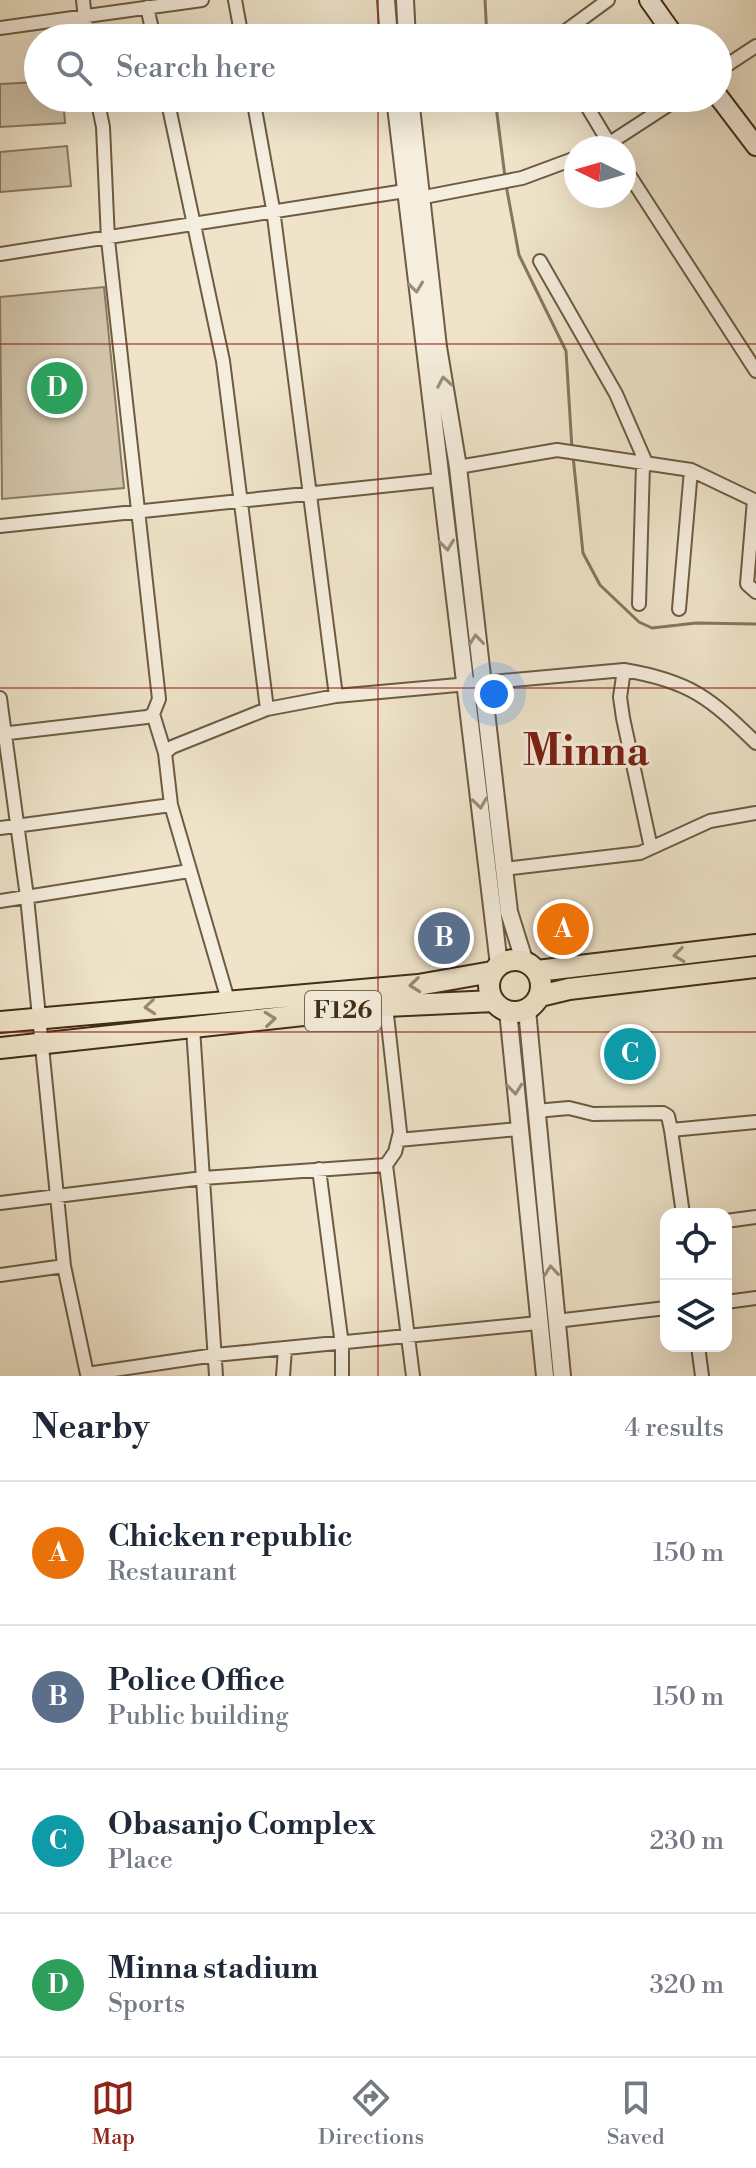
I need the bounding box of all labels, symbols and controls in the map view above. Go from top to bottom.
search box [24,24,732,112]
icon: search [52,46,96,90]
text: Search here [116,49,276,87]
north arrow [564,136,636,208]
one-way arrow [408,281,425,294]
pin: D [31,358,83,418]
one-way arrow [436,375,453,389]
one-way arrow [438,538,455,552]
one-way arrow [468,633,485,646]
your location [474,674,514,714]
district label: Minna [523,726,650,779]
one-way arrow [471,796,488,810]
pin: A [537,899,589,959]
pin: B [418,908,470,968]
one-way arrow [672,946,686,963]
one-way arrow [409,976,422,993]
road number: F126 [305,991,381,1031]
one-way arrow [143,998,156,1015]
one-way arrow [264,1011,277,1028]
pin: C [604,1024,656,1084]
one-way arrow [507,1083,524,1096]
map controls [660,1208,732,1352]
button: locate [660,1208,732,1280]
one-way arrow [543,1264,560,1277]
button: layers [660,1280,732,1352]
text: Nearby [32,1407,150,1449]
text: 4 results [625,1412,724,1444]
text: Chicken republic [108,1518,353,1556]
text: A [49,1537,67,1569]
text: 150 m [653,1537,724,1569]
text: Restaurant [108,1556,237,1588]
text: Police Office [108,1662,285,1700]
text: B [48,1681,68,1713]
text: 150 m [653,1681,724,1713]
text: Public building [108,1700,289,1732]
text: Obasanjo Complex [108,1806,376,1844]
text: C [49,1825,67,1857]
text: 230 m [649,1825,724,1857]
text: Place [108,1844,173,1876]
text: Minna stadium [108,1950,318,1988]
text: D [48,1969,68,2001]
text: 320 m [649,1969,724,2001]
text: Sports [108,1988,185,2020]
tab: Map [91,2076,135,2151]
tab: Directions [318,2076,424,2151]
tab: Saved [607,2076,665,2151]

